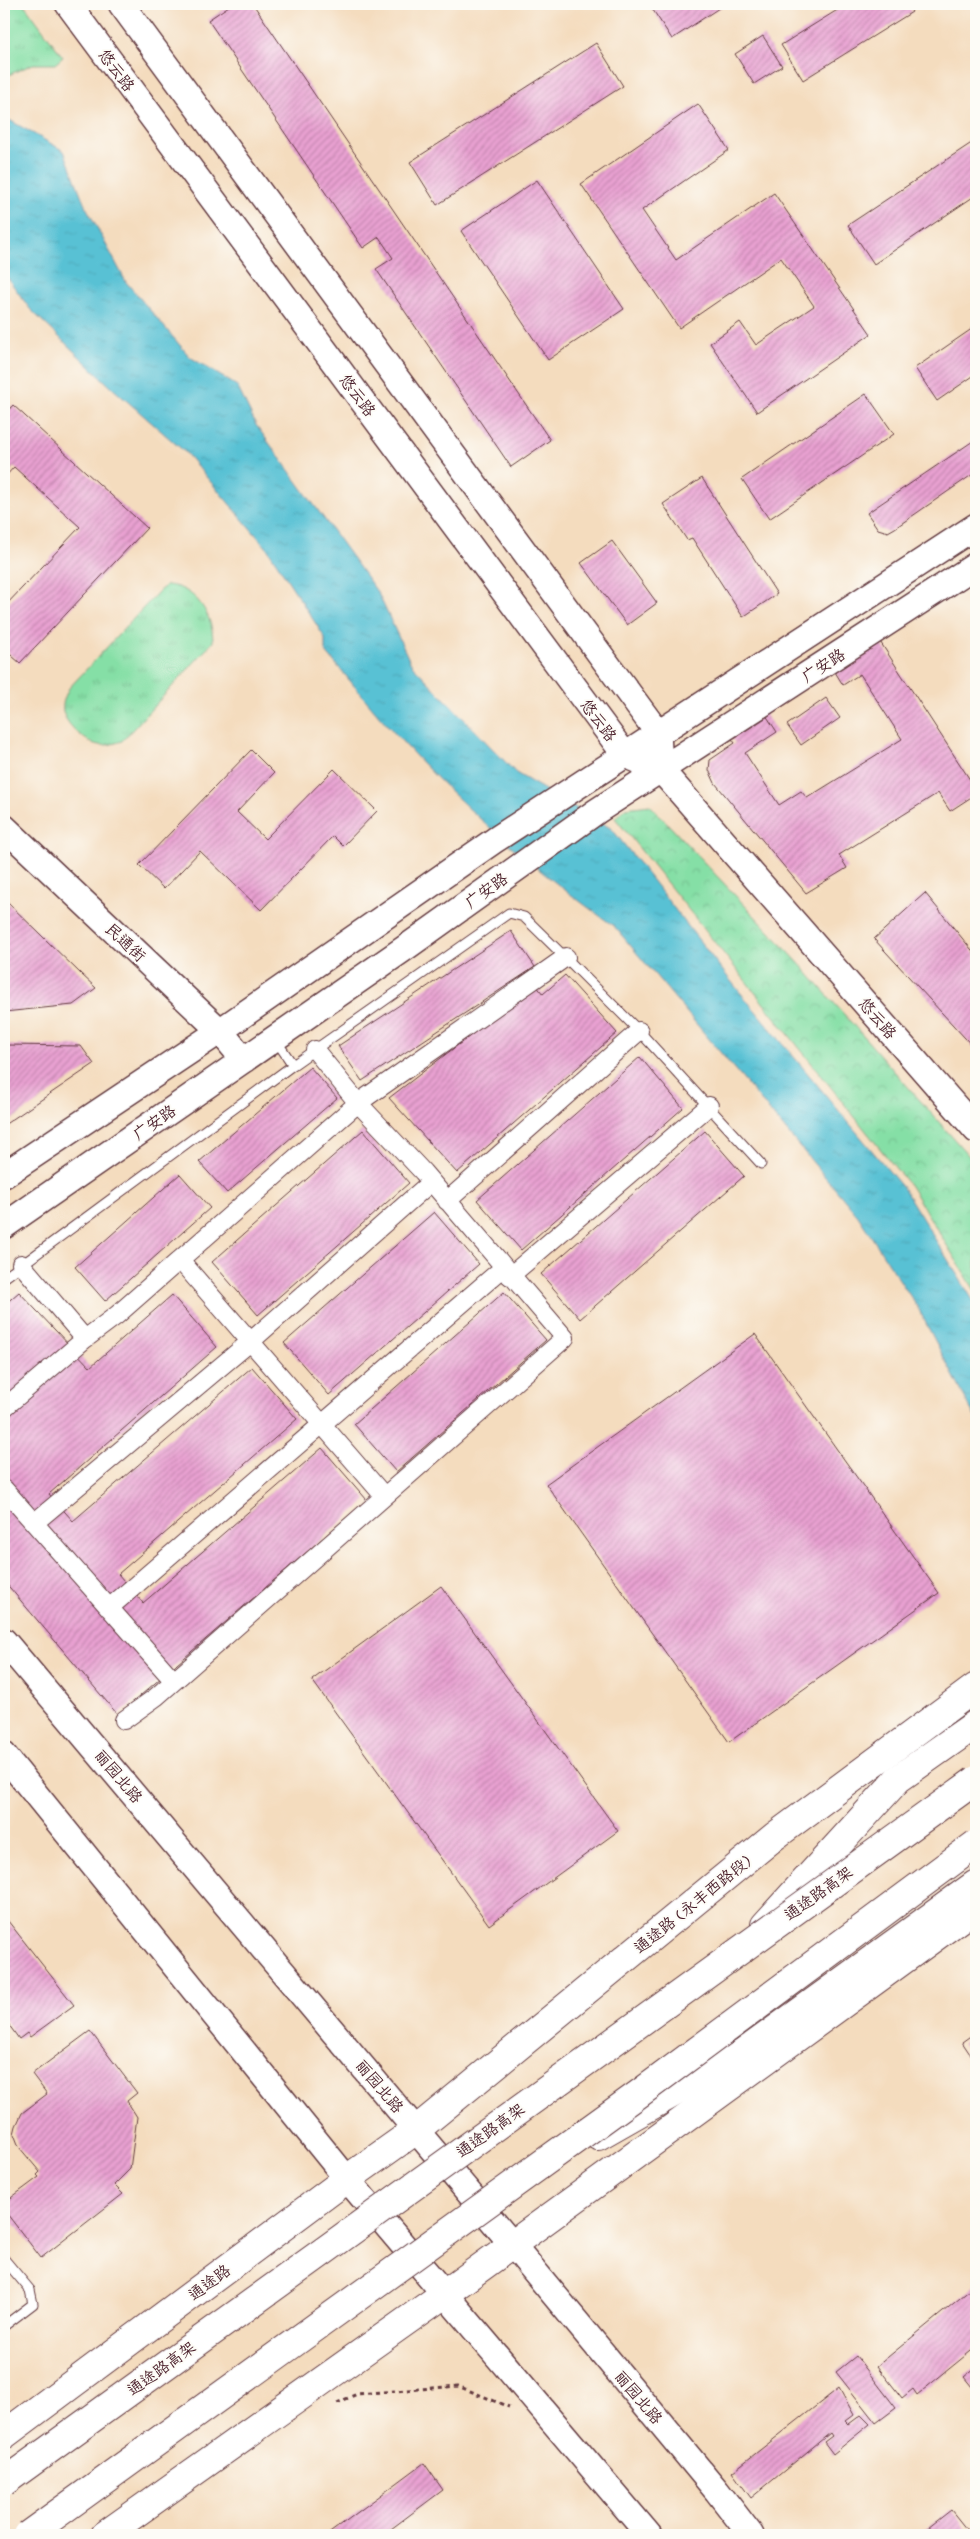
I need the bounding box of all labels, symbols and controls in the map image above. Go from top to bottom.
street label: 悠云路 [93,45,139,96]
street label: 悠云路 [334,370,380,421]
street label: 广安路 [798,644,850,688]
street label: 悠云路 [575,695,621,746]
street label: 广安路 [461,869,512,914]
street label: 民通街 [100,919,150,967]
street label: 悠云路 [853,994,901,1044]
street label: 广安路 [129,1101,181,1146]
street label: 丽园北路 [89,1746,146,1808]
street label: 通途路 (永丰西路段) [630,1851,756,1959]
street label: 通途路高架 [780,1862,857,1926]
street label: 丽园北路 [350,2056,407,2118]
street label: 通途路高架 [452,2099,529,2163]
street label: 通途路 [184,2260,235,2306]
street label: 通途路高架 [123,2337,200,2401]
street label: 丽园北路 [609,2367,666,2429]

